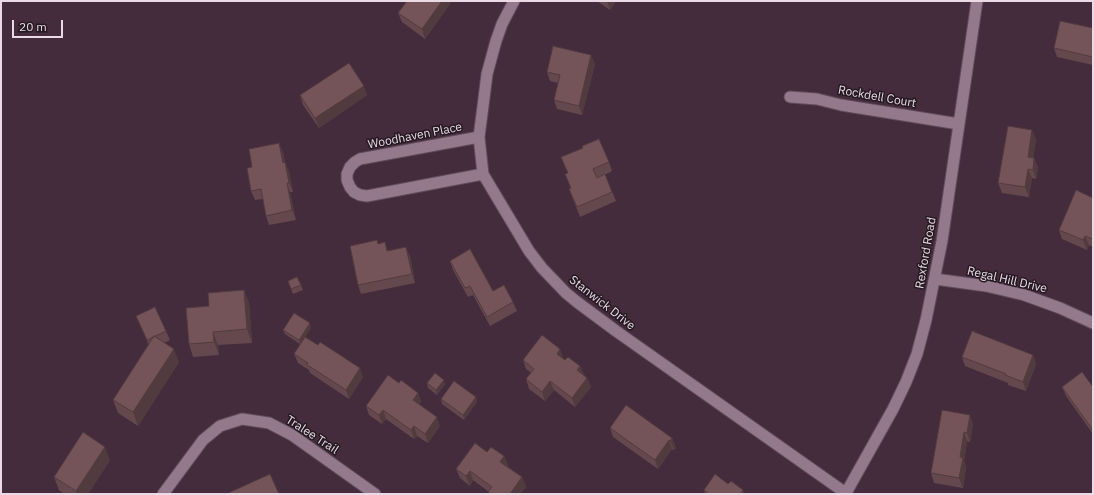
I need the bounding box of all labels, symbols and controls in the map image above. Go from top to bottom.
scale bar [14,12,65,38]
text: 20 m [19,19,47,34]
street label: Rockdell Court [837,83,917,111]
street label: Woodhaven Place [367,120,463,152]
street label: Rexford Road [913,216,939,290]
street label: Regal Hill Drive [966,264,1048,296]
street label: Stanwick Drive [566,273,638,333]
street label: Tralee Trail [283,413,341,457]

